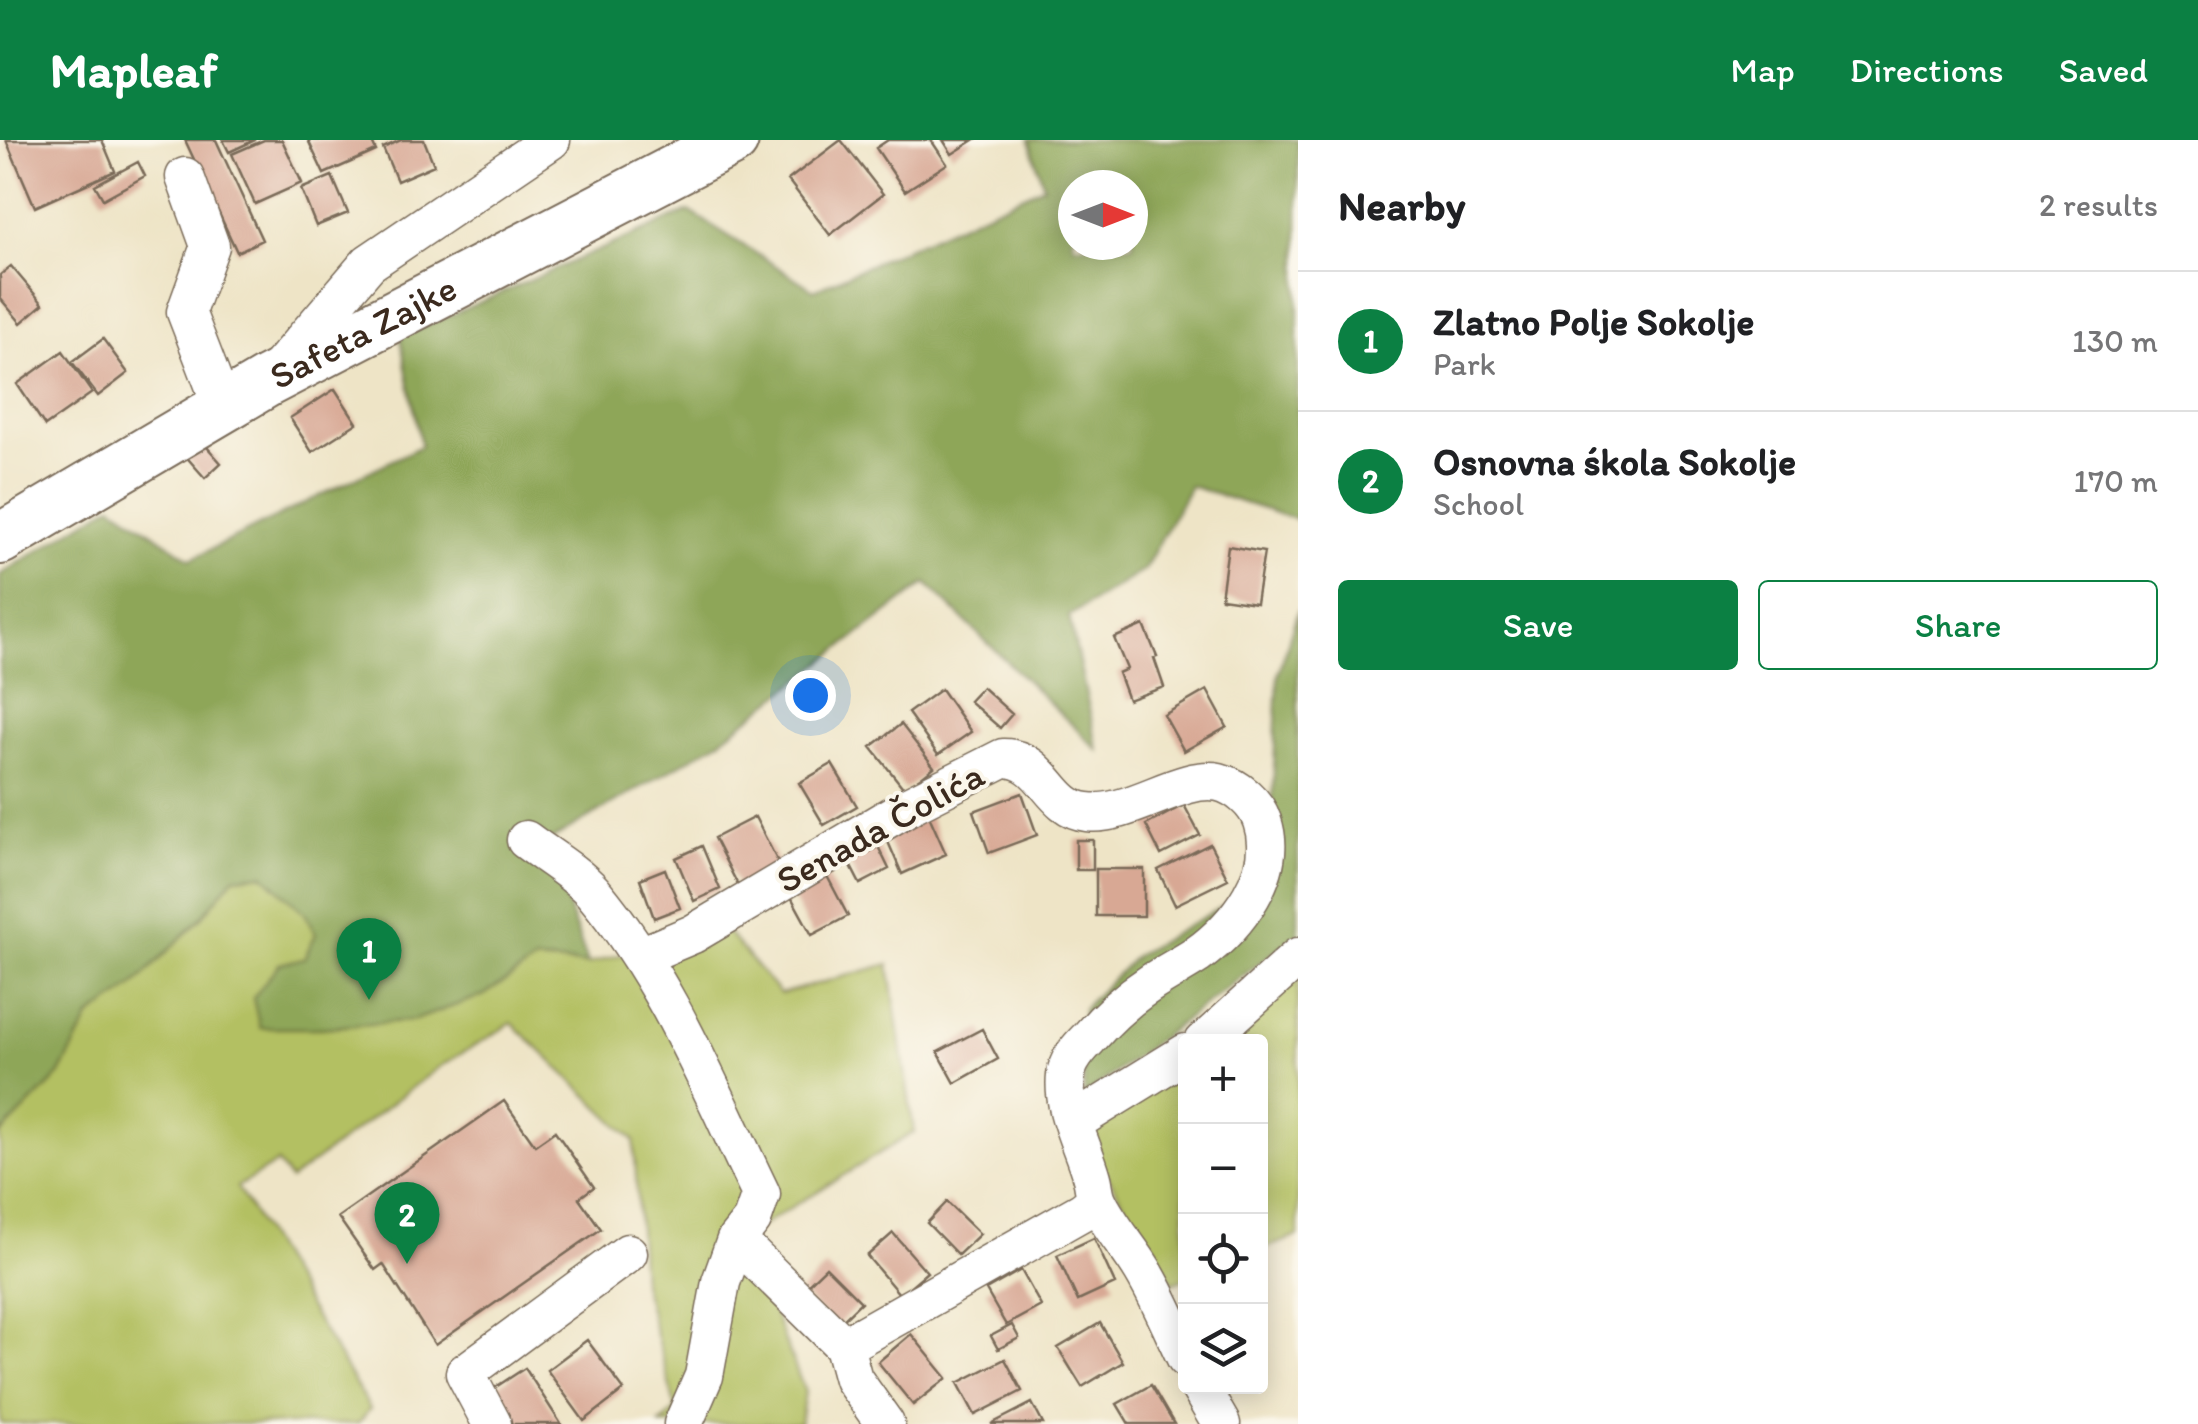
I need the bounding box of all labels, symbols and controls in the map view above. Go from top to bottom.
text: Mapleaf [50,41,218,99]
text: Map [1731,49,1795,91]
text: Directions [1850,49,2004,91]
text: Saved [2059,49,2148,91]
north arrow [1058,170,1148,260]
text: Nearby [1338,180,1465,231]
text: 2 results [2039,186,2158,224]
street label: Safeta Zajke [262,264,464,399]
text: Zlatno Polje Sokolje [1433,299,1754,345]
text: 1 [1363,322,1378,360]
text: 130 m [2072,322,2158,360]
text: Park [1433,345,1496,383]
text: Osnovna śkola Sokolje [1433,439,1796,485]
text: 2 [1362,462,1379,500]
text: 170 m [2073,462,2158,500]
text: School [1433,485,1524,523]
button: Save [1338,580,1738,670]
button: Share [1758,580,2158,670]
your location [785,670,836,721]
street label: Senada Čolića [768,751,992,903]
pin: 1 [336,918,402,1000]
map controls [1178,1034,1268,1394]
button: + [1178,1034,1268,1124]
button: − [1178,1124,1268,1214]
pin: 2 [374,1182,440,1264]
button: locate [1178,1214,1268,1304]
button: layers [1178,1304,1268,1394]

